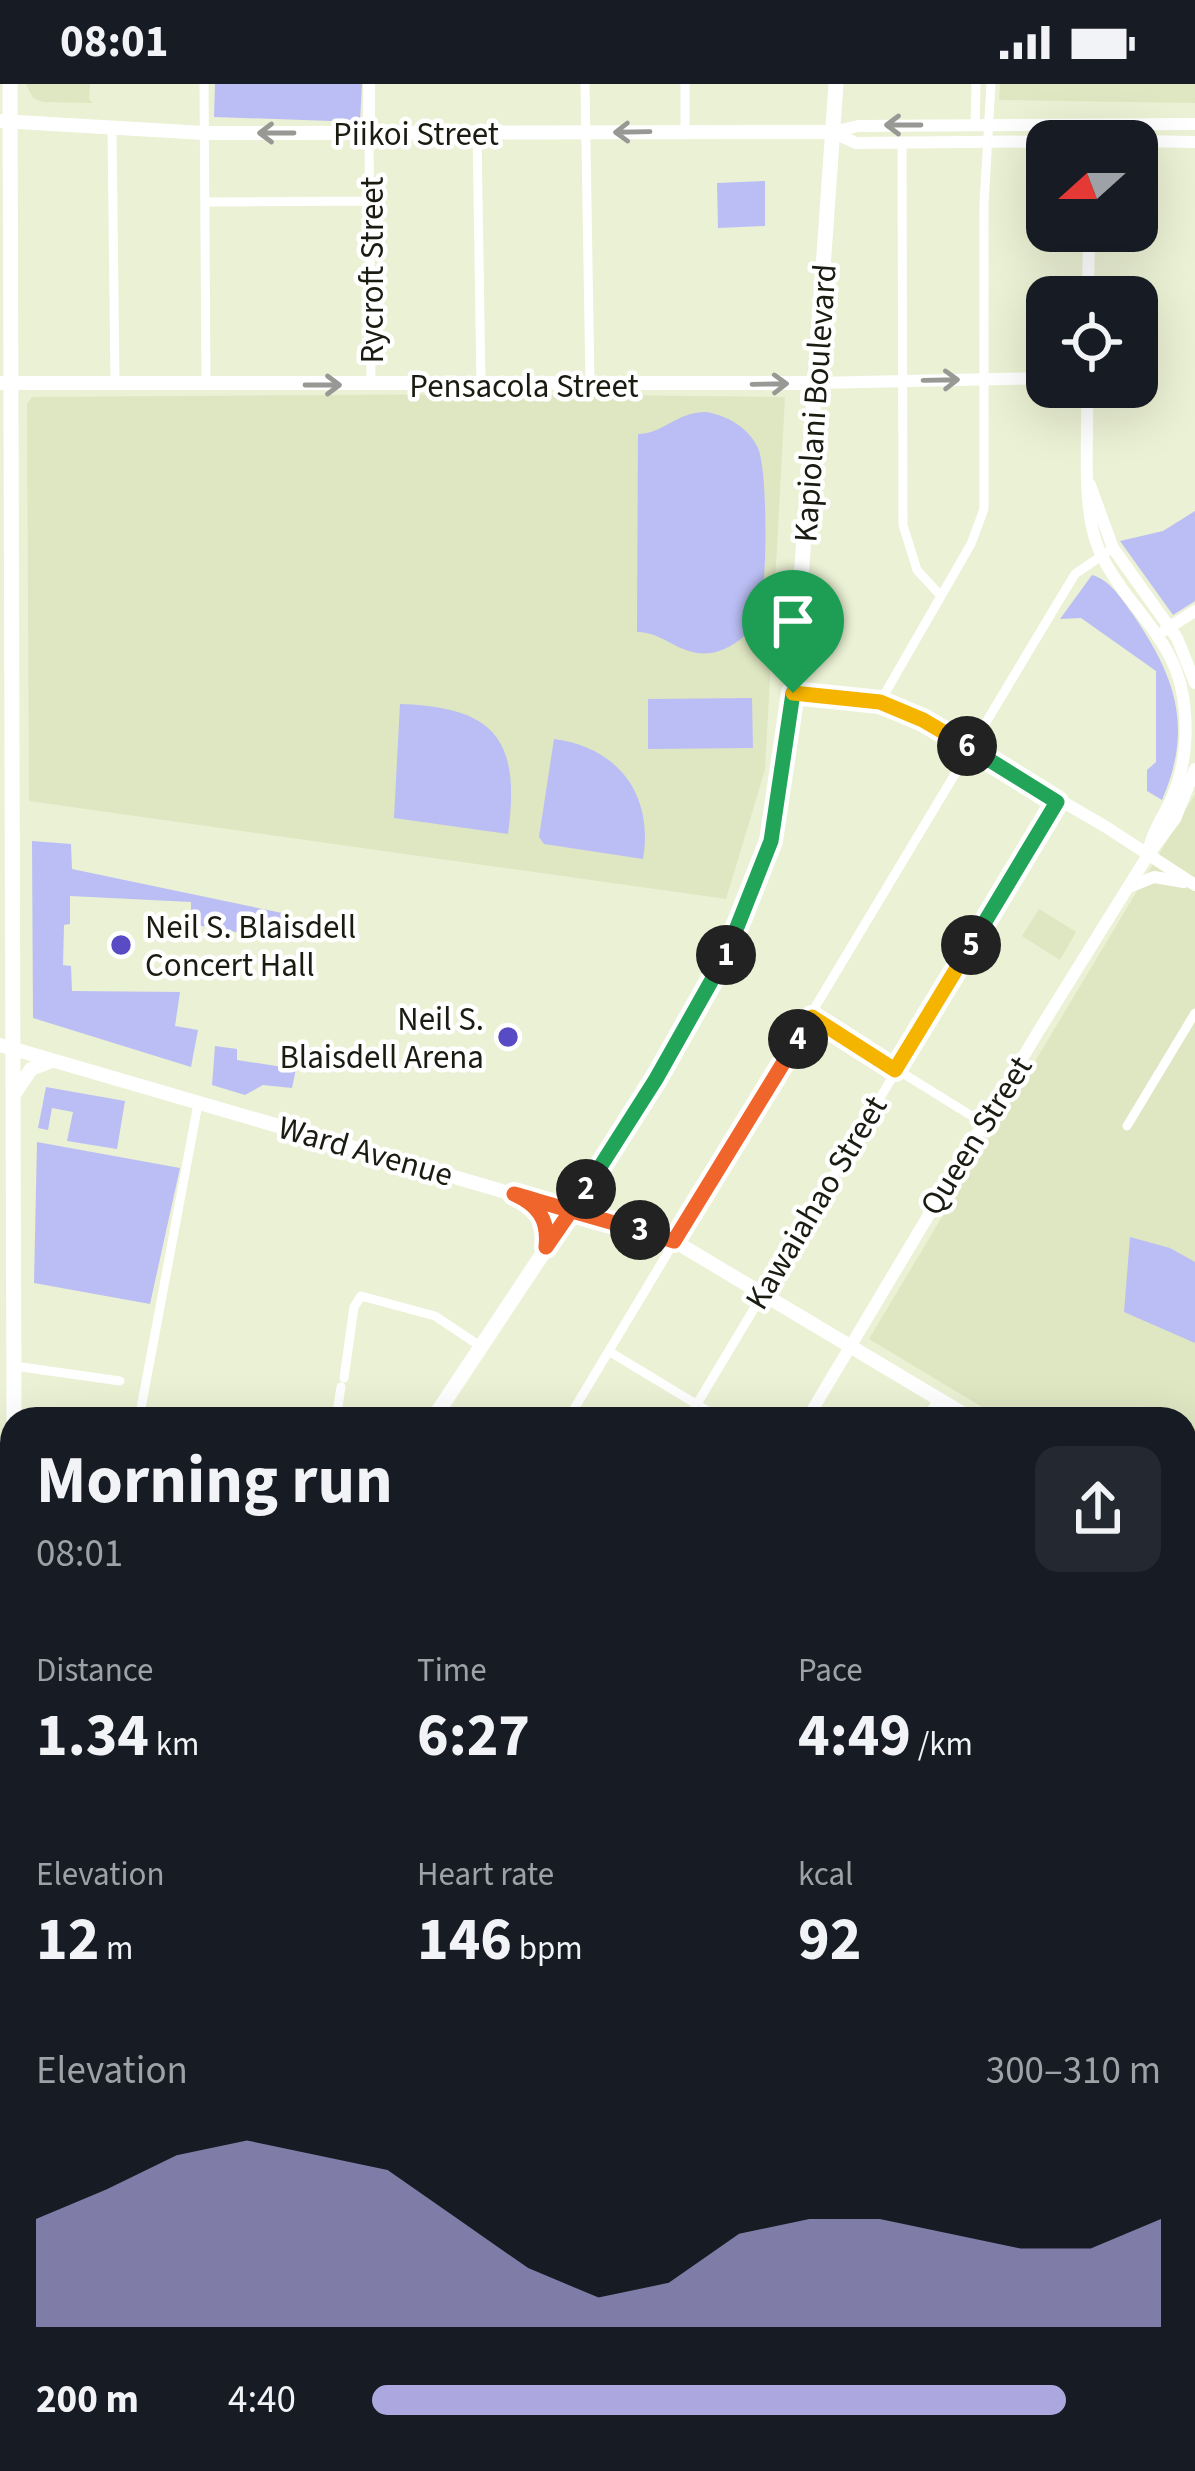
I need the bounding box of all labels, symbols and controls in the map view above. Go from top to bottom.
text: 08:01 [60,10,169,74]
street label: Piikoi Street [333,111,499,158]
one-way arrow [884,114,923,136]
one-way arrow [613,120,652,143]
north arrow [1026,120,1158,252]
map controls [1026,120,1158,408]
one-way arrow [257,122,296,144]
street label: Rycroft Street [349,177,396,363]
street label: Kapiolani Boulevard [782,262,849,544]
button: locate [1026,276,1158,408]
street label: Pensacola Street [409,363,639,410]
one-way arrow [921,369,960,391]
one-way arrow [750,372,789,395]
one-way arrow [303,374,342,396]
pin [742,570,844,693]
icon: arrive [760,588,826,654]
pin: 6 [937,716,997,776]
text: 6 [958,722,976,769]
place label: Neil S. Blaisdell Concert Hall [145,904,356,989]
pin: 5 [941,915,1001,975]
text: 5 [962,921,980,968]
pin: 1 [696,925,756,985]
text: 1 [717,931,735,978]
marker: Neil S. Blaisdell Concert Hall [108,932,134,958]
place label: Neil S. Blaisdell Arena [279,996,484,1081]
pin: 4 [768,1009,828,1069]
text: 4 [789,1015,807,1062]
marker: Neil S. Blaisdell Arena [495,1024,521,1050]
street label: Queen Street [909,1047,1044,1225]
street label: Kawaiahao Street [734,1087,899,1319]
street label: Ward Avenue [273,1104,458,1199]
pin: 2 [556,1159,616,1219]
text: 2 [577,1165,595,1212]
pin: 3 [610,1200,670,1260]
text: 3 [631,1206,649,1253]
text: Morning run [36,1434,393,1528]
button: share [1035,1446,1161,1572]
text: 08:01 [36,1526,123,1582]
text: Distance [36,1647,153,1694]
text: Time [417,1647,487,1694]
text: Pace [798,1647,863,1694]
text: 1.34 [36,1694,149,1779]
text: 6:27 [417,1694,530,1779]
text: 4:49 [798,1694,911,1779]
text: km [149,1721,199,1768]
text: /km [911,1721,973,1768]
text: Elevation [36,1851,165,1898]
text: Heart rate [417,1851,554,1898]
text: kcal [798,1851,854,1898]
text: 12 [36,1898,99,1983]
text: 146 [417,1898,512,1983]
text: 92 [798,1898,861,1983]
text: m [99,1925,133,1972]
text: bpm [512,1925,583,1972]
text: Elevation [36,2043,188,2099]
text: 300–310 m [986,2043,1161,2099]
text: 200 m [36,2372,139,2428]
text: 4:40 [228,2372,296,2428]

